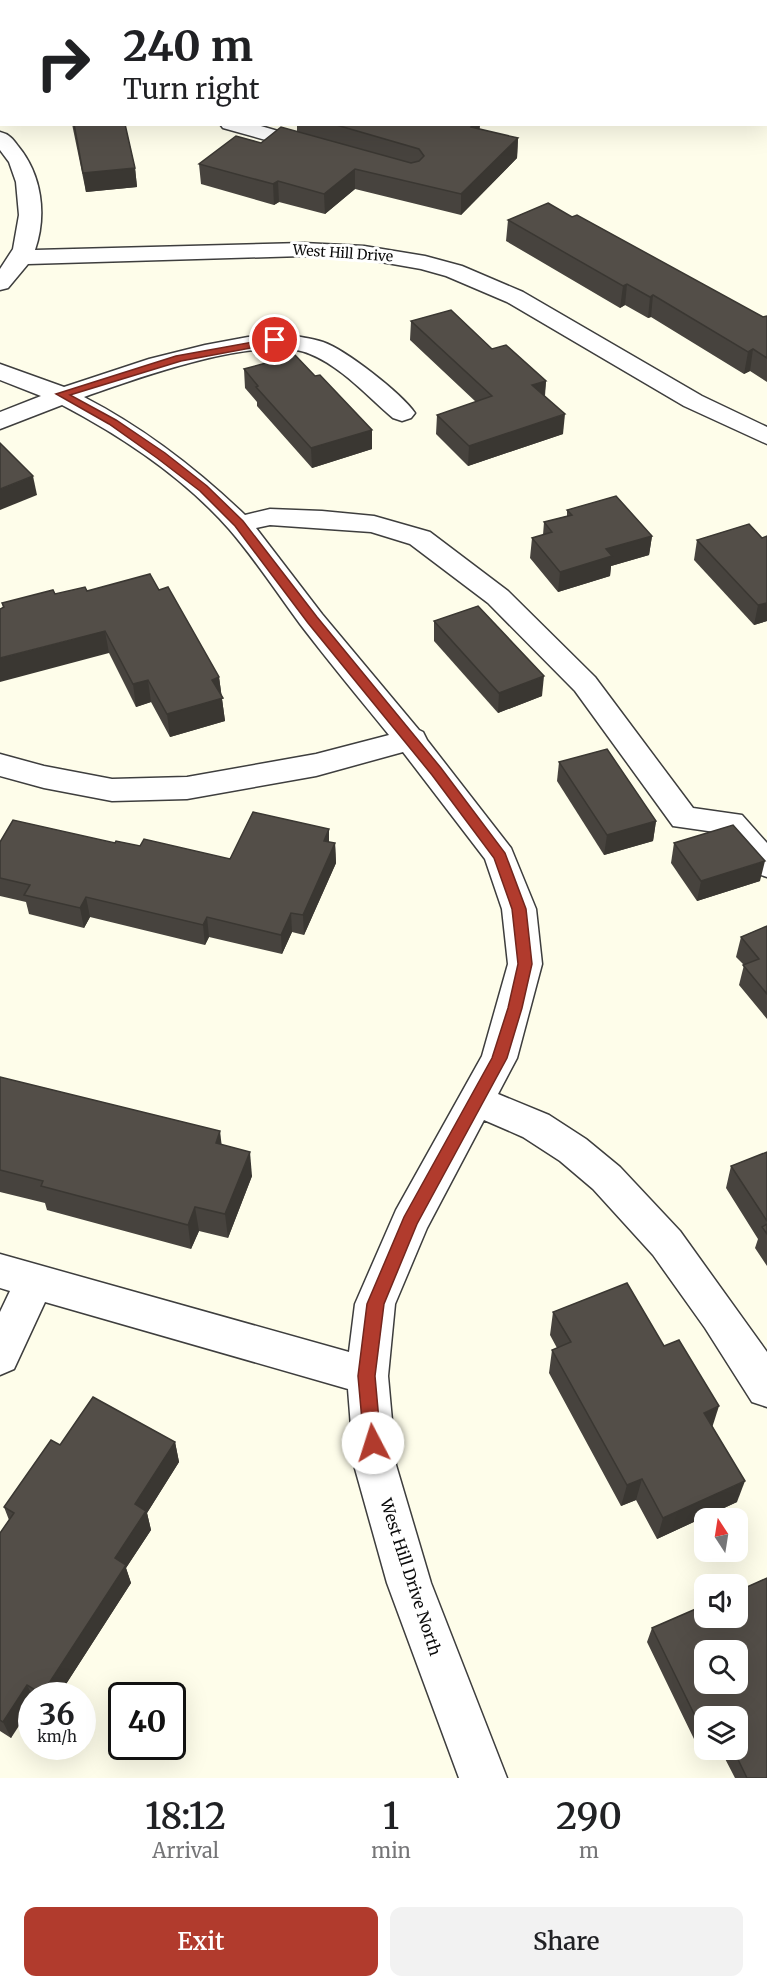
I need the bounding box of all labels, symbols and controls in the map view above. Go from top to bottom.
text: 240 m [123,20,253,72]
icon: right [24,24,102,102]
text: Turn right [123,72,260,106]
street label: West Hill Drive [291,240,394,265]
pin [249,314,300,365]
icon: arrive [258,323,291,356]
position arrow [341,1411,405,1475]
street label: West Hill Drive North [376,1495,446,1658]
north arrow [694,1508,748,1562]
map controls [694,1508,748,1760]
button: sound [694,1574,748,1628]
button: search [694,1640,748,1694]
speed limit sign: 40 [108,1682,186,1760]
text: 36 [39,1695,75,1733]
button: layers [694,1706,748,1760]
text: km/h [37,1727,77,1746]
text: 18:12 [145,1794,226,1839]
text: 1 [383,1794,399,1839]
text: 290 [556,1794,622,1839]
text: Arrival [152,1838,219,1863]
text: min [371,1838,411,1863]
text: m [579,1838,599,1863]
button: Exit [24,1907,378,1976]
button: Share [390,1907,743,1976]

